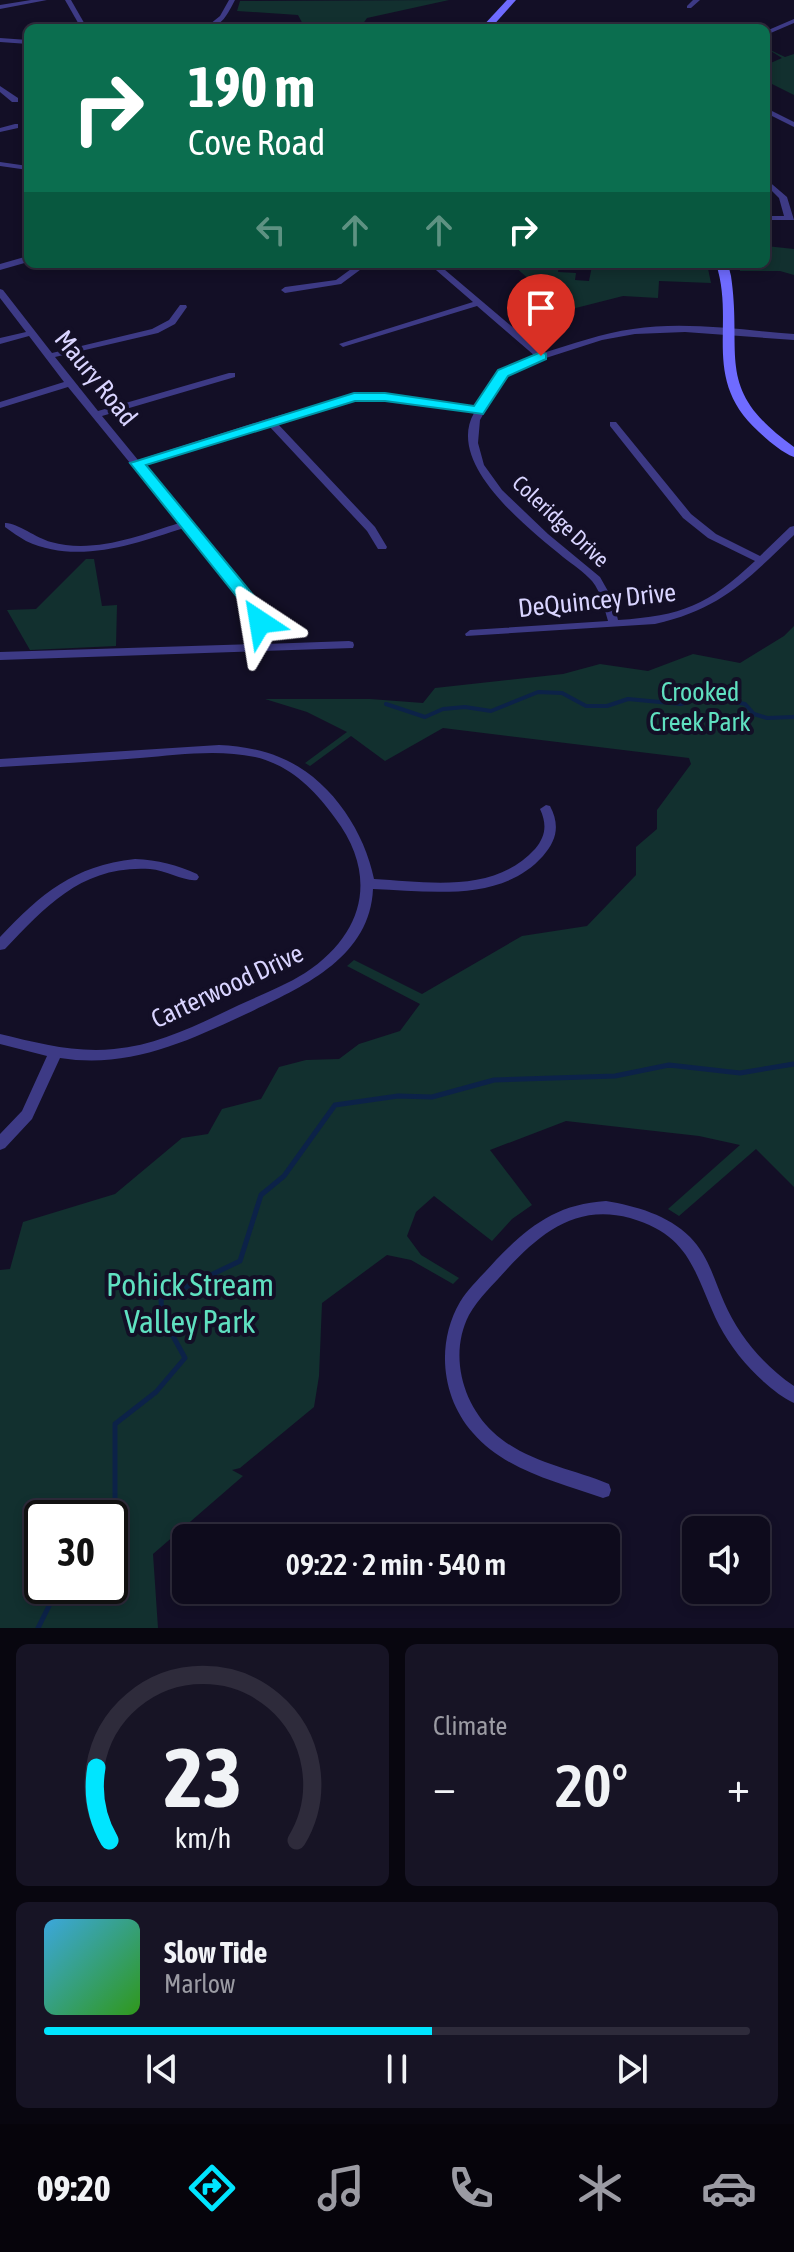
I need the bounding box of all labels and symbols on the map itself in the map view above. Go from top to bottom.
pin [507,274,575,356]
street label: Maury Road [49,324,143,432]
street label: Coleridge Drive [507,470,615,572]
street label: DeQuincey Drive [517,577,677,623]
position arrow [218,580,302,664]
park label: Crooked Creek Park [649,677,751,737]
street label: Carterwood Drive [146,938,308,1034]
park label: Pohick Stream Valley Park [106,1266,274,1340]
speed limit sign: 30 [24,1500,128,1604]

